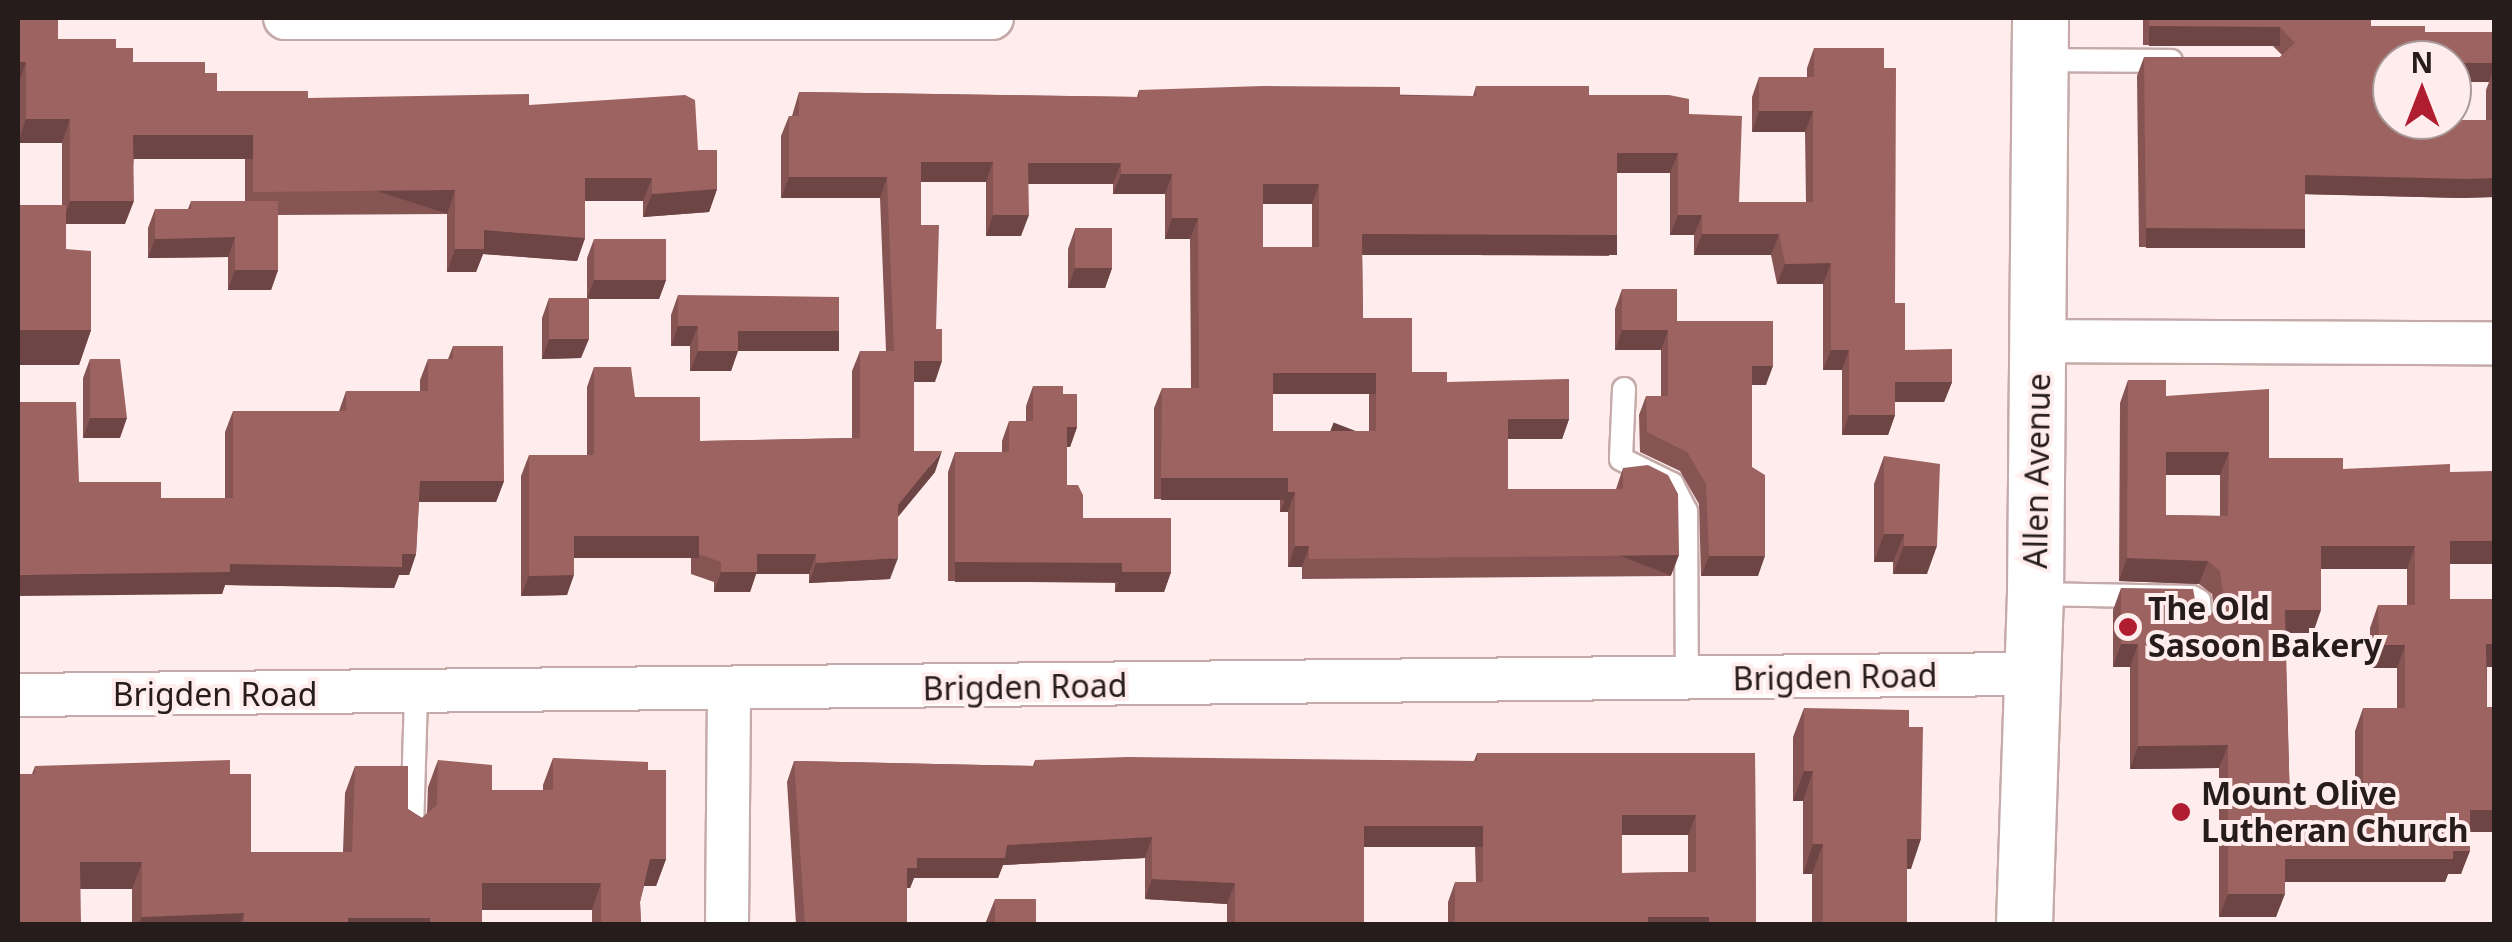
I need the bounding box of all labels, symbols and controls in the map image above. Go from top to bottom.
north arrow [2372,40,2472,140]
text: N [2411,43,2433,81]
street label: Allen Avenue [2016,373,2058,569]
place label: The Old Sasoon Bakery [2148,590,2382,665]
marker: The Old Sasoon Bakery [2117,616,2139,638]
street label: Brigden Road [1732,656,1938,698]
street label: Brigden Road [922,666,1128,708]
street label: Brigden Road [113,675,317,713]
place label: Mount Olive Lutheran Church [2201,775,2469,850]
marker: Mount Olive Lutheran Church [2170,801,2192,823]

